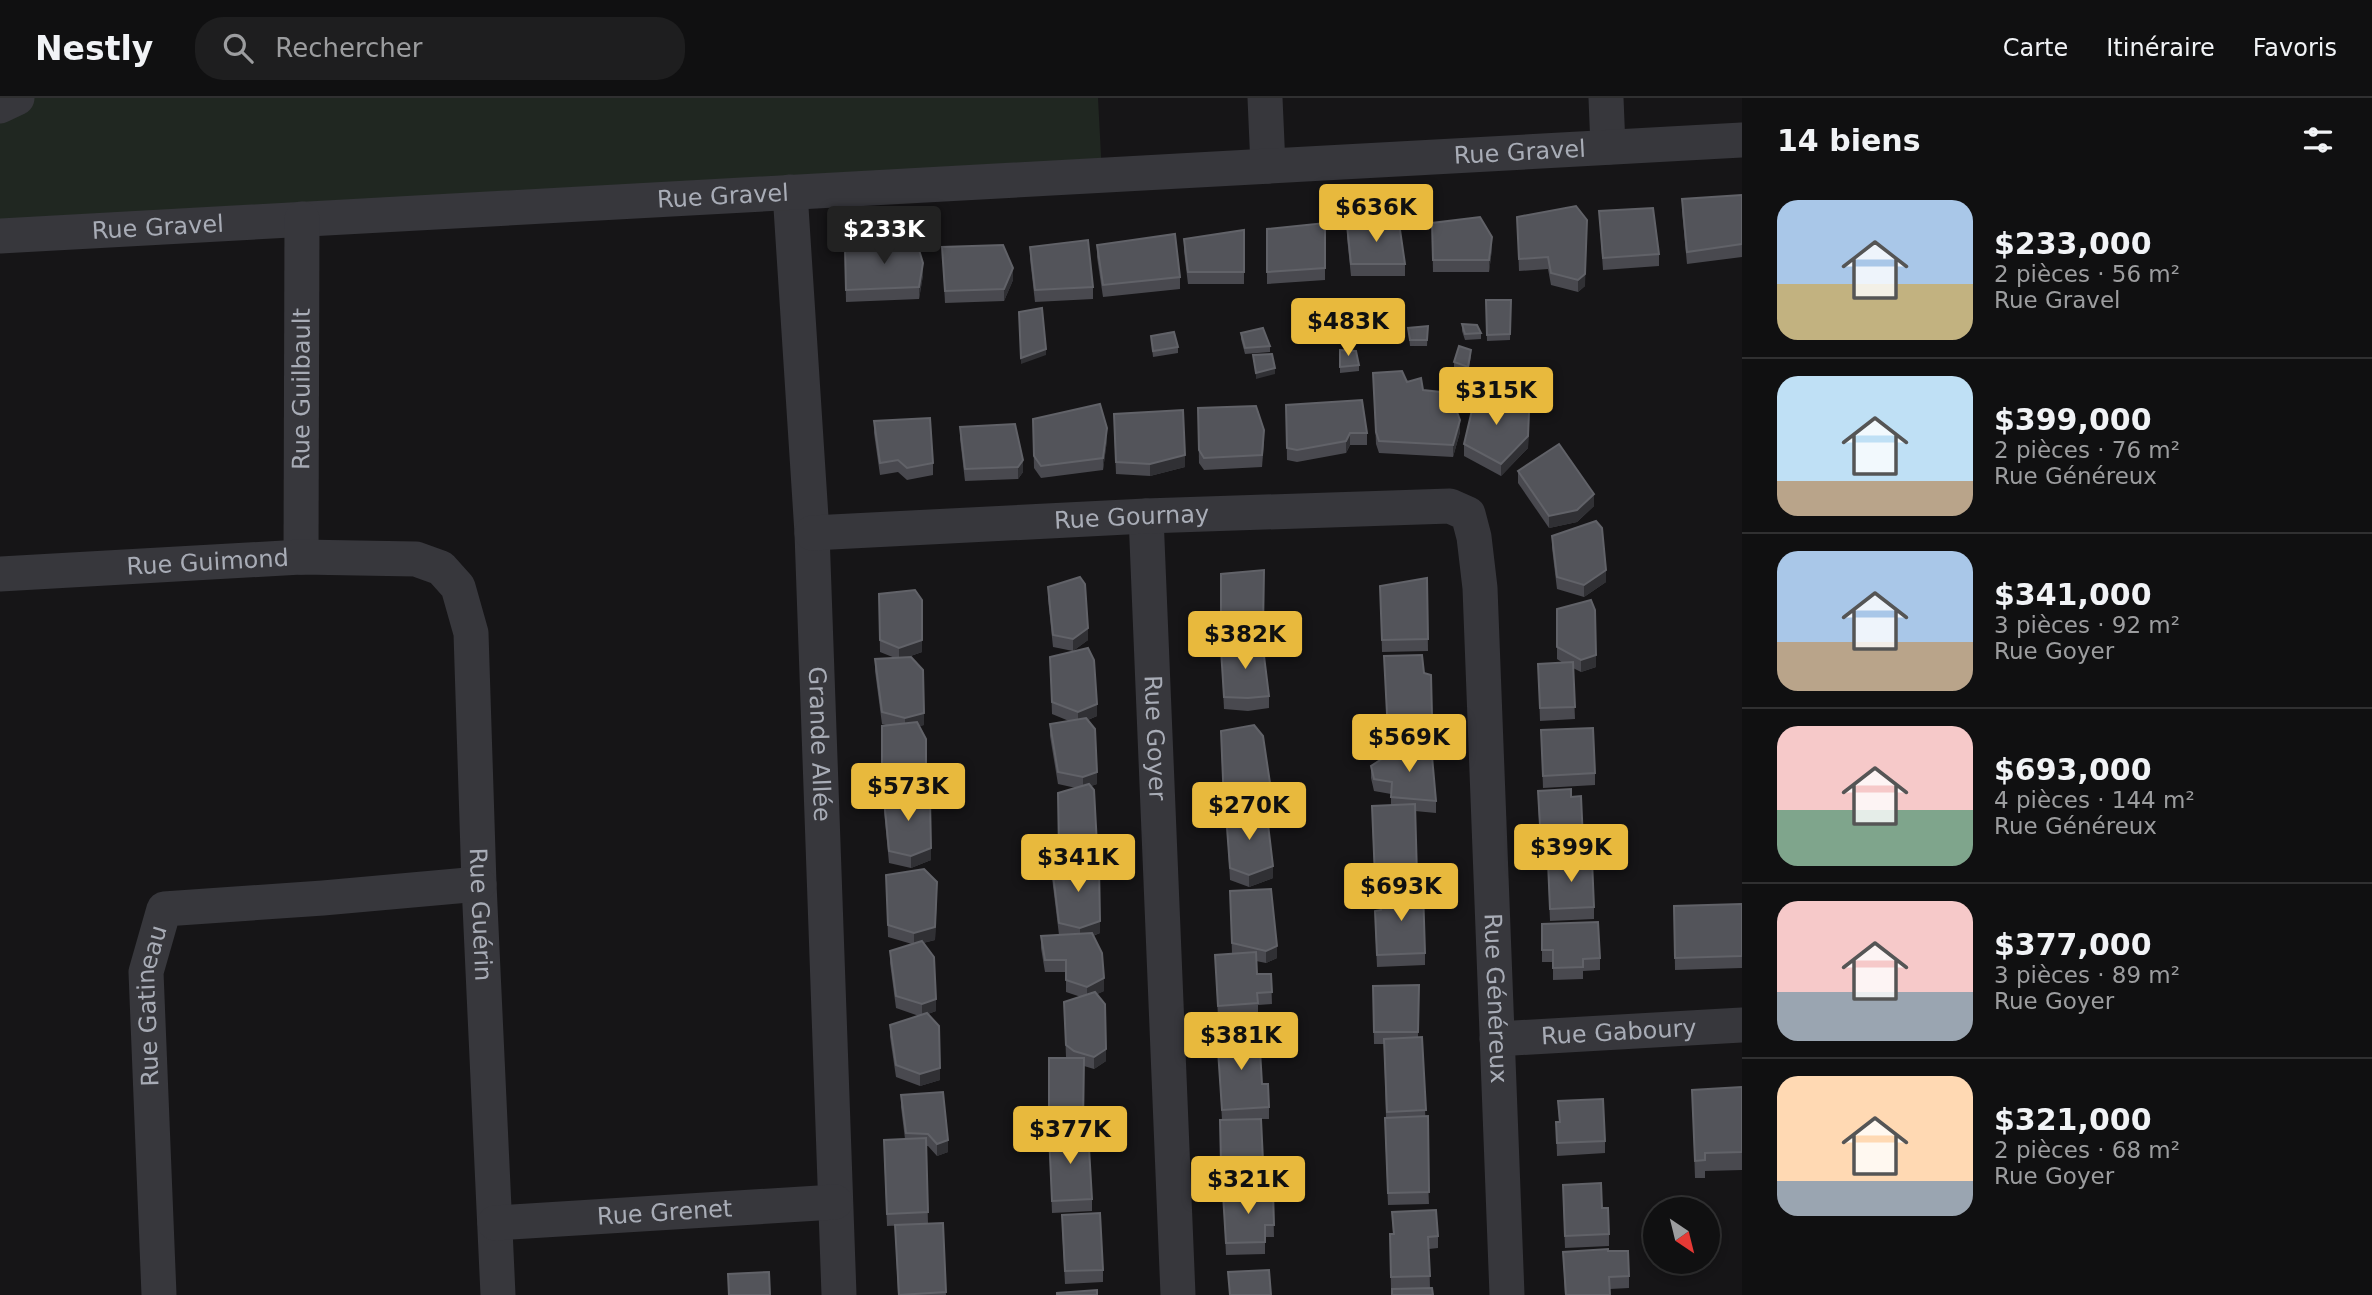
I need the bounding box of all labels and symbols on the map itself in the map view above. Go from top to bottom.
street label: Rue Gravel [1453,135,1586,170]
street label: Rue Gravel [656,179,790,214]
pin: $636K [1327,184,1425,244]
pin: $233K [835,206,933,266]
street label: Rue Gravel [91,210,224,245]
pin: $483K [1299,299,1397,358]
street label: Rue Guilbault [287,308,316,470]
pin: $315K [1447,368,1545,427]
street label: Rue Gournay [1053,500,1210,535]
street label: Rue Guimond [126,544,289,581]
pin: $382K [1196,612,1294,671]
street label: Grande Allée [803,666,836,822]
street label: Rue Goyer [1139,675,1172,801]
pin: $569K [1360,714,1458,774]
pin: $573K [859,764,957,823]
pin: $270K [1200,782,1298,842]
pin: $399K [1522,824,1620,884]
pin: $341K [1029,834,1127,894]
street label: Rue Guérin [464,847,497,982]
pin: $693K [1352,864,1450,923]
street label: Rue Généreux [1478,913,1513,1084]
street label: Rue Gatineau [132,922,173,1087]
pin: $381K [1192,1012,1290,1072]
street label: Rue Gaboury [1540,1014,1697,1050]
pin: $377K [1021,1107,1119,1166]
pin: $321K [1199,1156,1297,1216]
street label: Rue Grenet [596,1194,733,1231]
north arrow [1643,1197,1720,1274]

